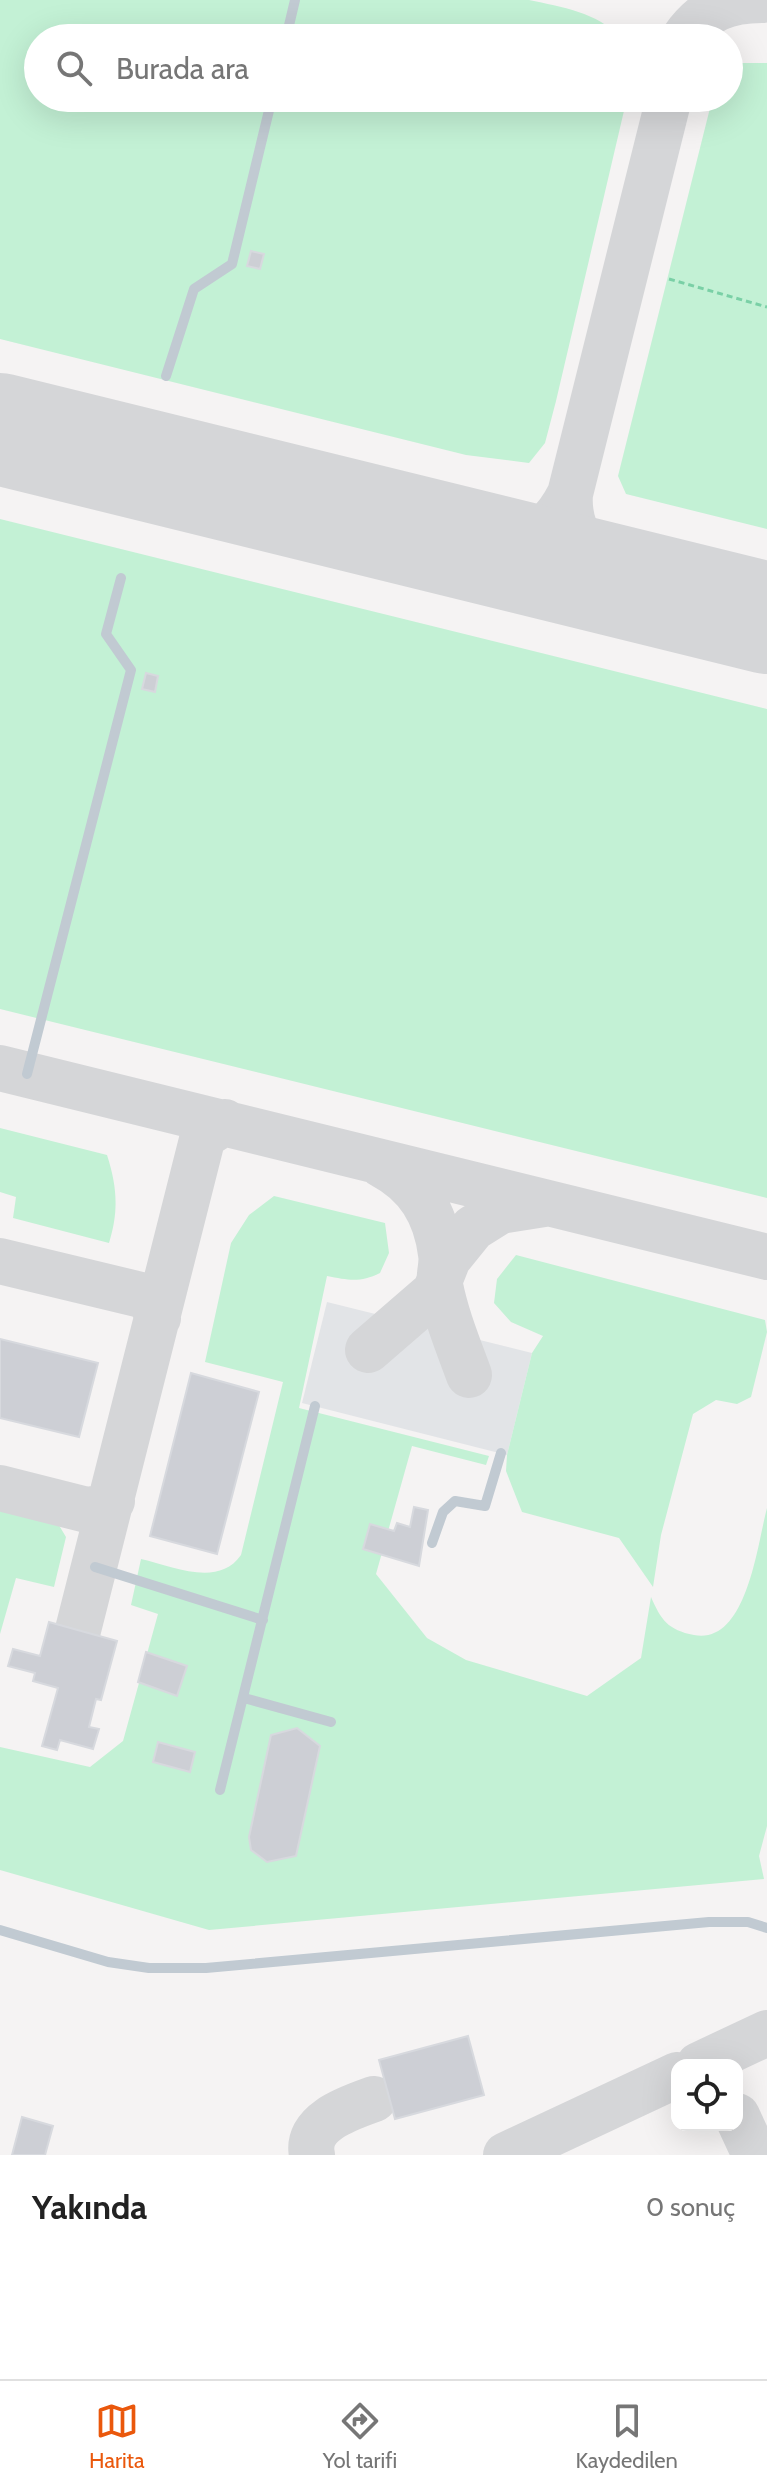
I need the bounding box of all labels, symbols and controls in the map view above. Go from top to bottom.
search box [24,24,743,112]
icon: search [52,46,96,90]
text: Burada ara [116,50,249,87]
map controls [671,2059,743,2131]
button: locate [671,2059,743,2131]
text: Yakında [32,2186,147,2228]
text: 0 sonuç [646,2191,735,2223]
tab: Harita [89,2399,145,2474]
tab: Yol tarifi [323,2399,397,2474]
tab: Kaydedilen [575,2399,678,2474]

